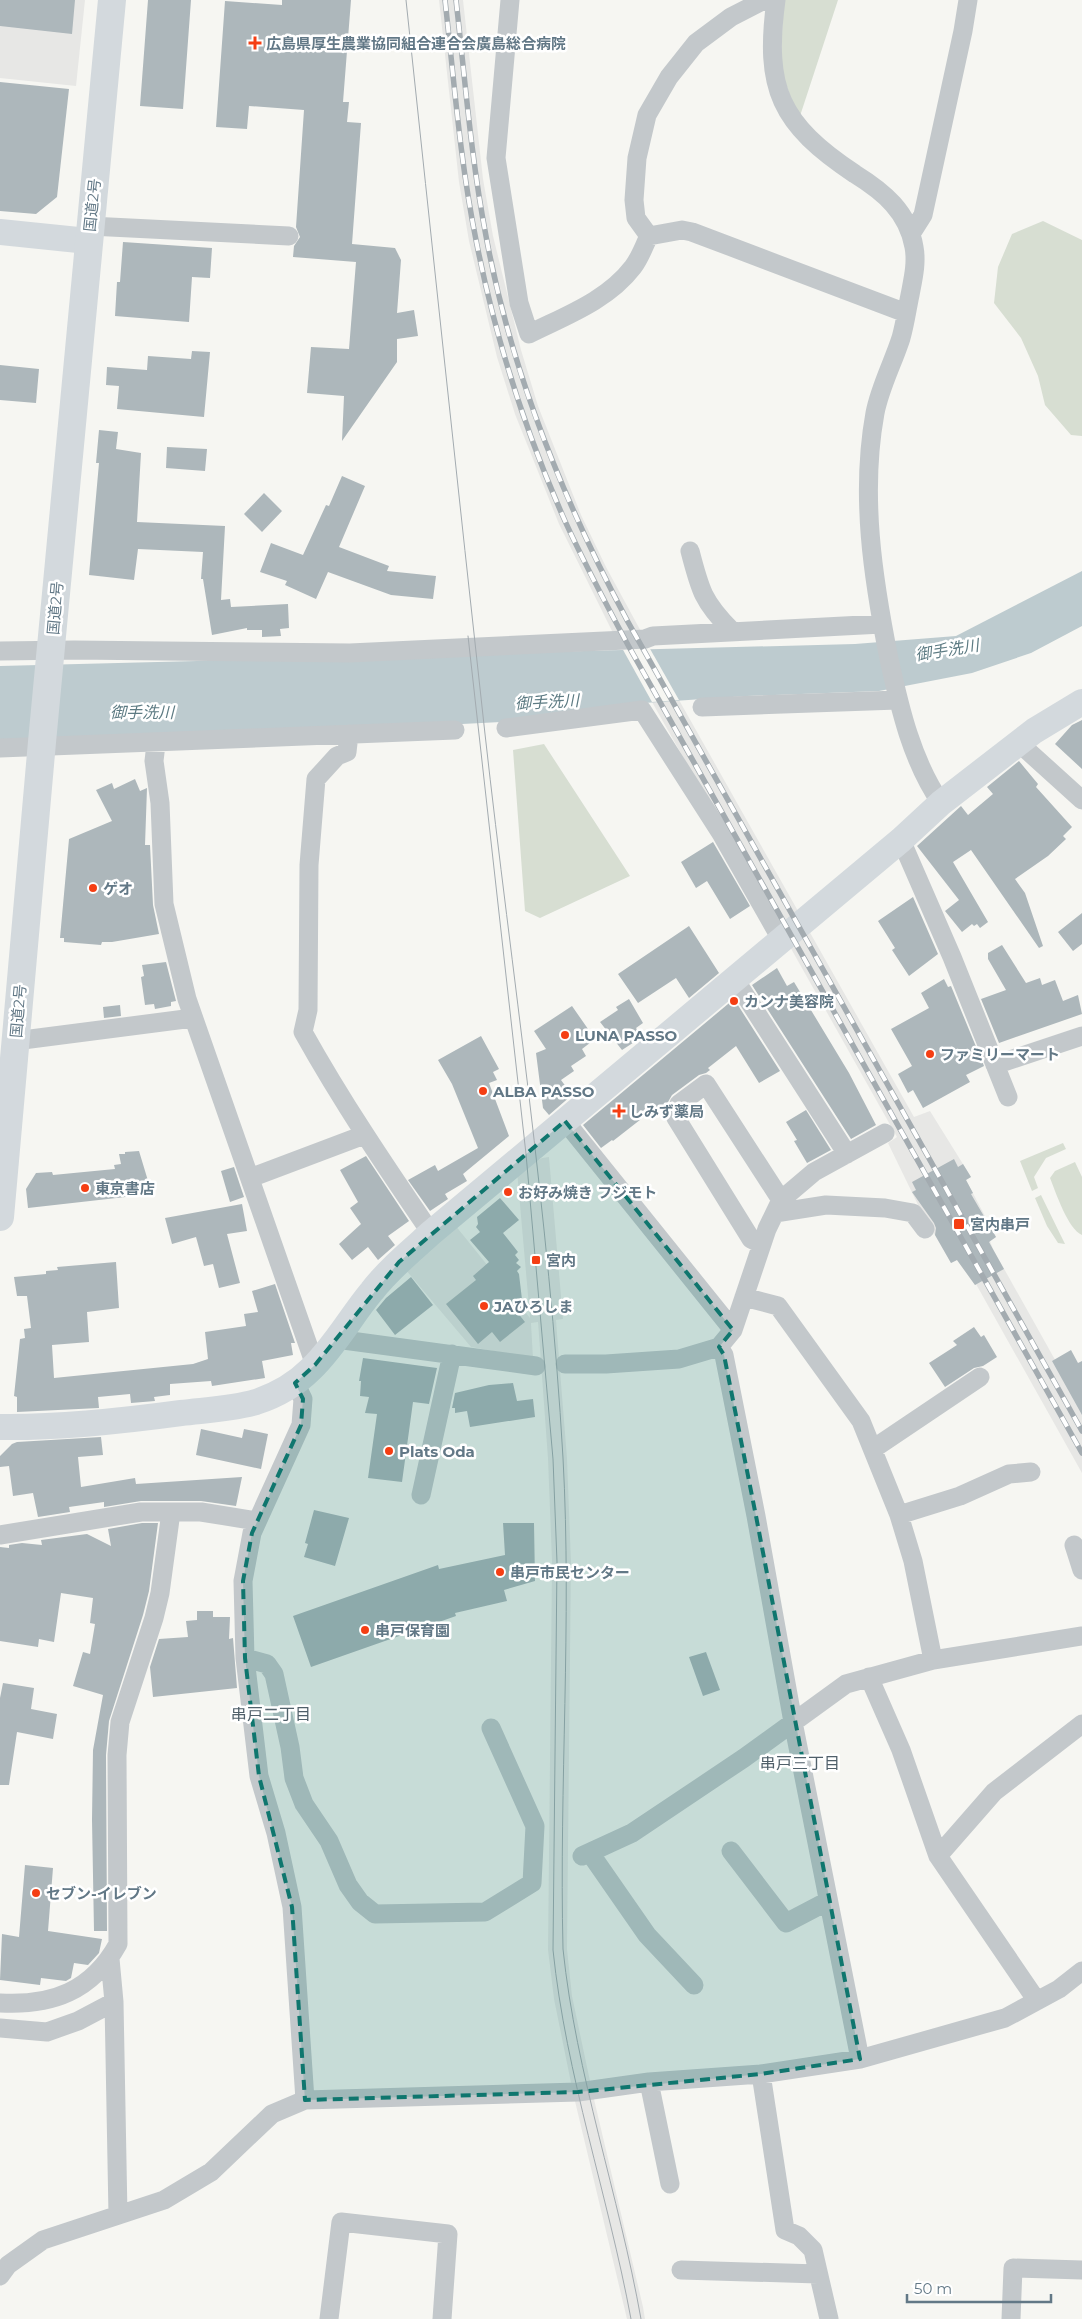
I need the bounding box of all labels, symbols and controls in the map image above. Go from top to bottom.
place label: 広島県厚生農業協同組合連合会廣島総合病院 [266,34,566,53]
marker: 広島県厚生農業協同組合連合会廣島総合病院 [248,36,262,50]
street label: 国道2号 [80,177,104,233]
street label: 国道2号 [43,581,67,635]
water label: 御手洗川 [914,635,982,664]
water label: 御手洗川 [515,691,581,713]
water label: 御手洗川 [110,703,176,722]
place label: ゲオ [103,879,133,898]
marker: ゲオ [87,882,99,894]
street label: 国道2号 [6,984,30,1038]
place label: カンナ美容院 [744,992,834,1011]
marker: カンナ美容院 [728,995,740,1007]
place label: LUNA PASSO [575,1026,678,1045]
marker: LUNA PASSO [559,1029,571,1041]
place label: ファミリーマート [940,1045,1060,1064]
marker: ファミリーマート [924,1048,936,1060]
place label: ALBA PASSO [492,1082,595,1101]
marker: ALBA PASSO [477,1085,489,1097]
place label: しみず薬局 [629,1102,704,1121]
marker: しみず薬局 [613,1105,625,1117]
place label: 東京書店 [95,1179,155,1198]
marker: 東京書店 [79,1182,91,1194]
place label: お好み焼き フジモト [518,1183,657,1202]
marker: お好み焼き フジモト [502,1186,514,1198]
place label: 宮内串戸 [970,1215,1030,1234]
marker: 宮内串戸 [952,1217,966,1231]
place label: 宮内 [546,1251,576,1270]
marker: 宮内 [530,1254,542,1266]
place label: JAひろしま [493,1297,573,1316]
marker: JAひろしま [478,1300,490,1312]
place label: Plats Oda [399,1442,475,1461]
marker: Plats Oda [383,1445,395,1457]
place label: 串戸市民センター [510,1563,630,1582]
marker: 串戸市民センター [494,1566,506,1578]
place label: 串戸保育園 [375,1621,450,1640]
marker: 串戸保育園 [359,1624,371,1636]
district label: 串戸二丁目 [231,1705,311,1724]
district label: 串戸三丁目 [760,1754,840,1773]
place label: セブン-イレブン [46,1884,157,1903]
marker: セブン-イレブン [30,1887,42,1899]
scale bar [907,2272,1051,2304]
text: 50 m [914,2279,952,2298]

